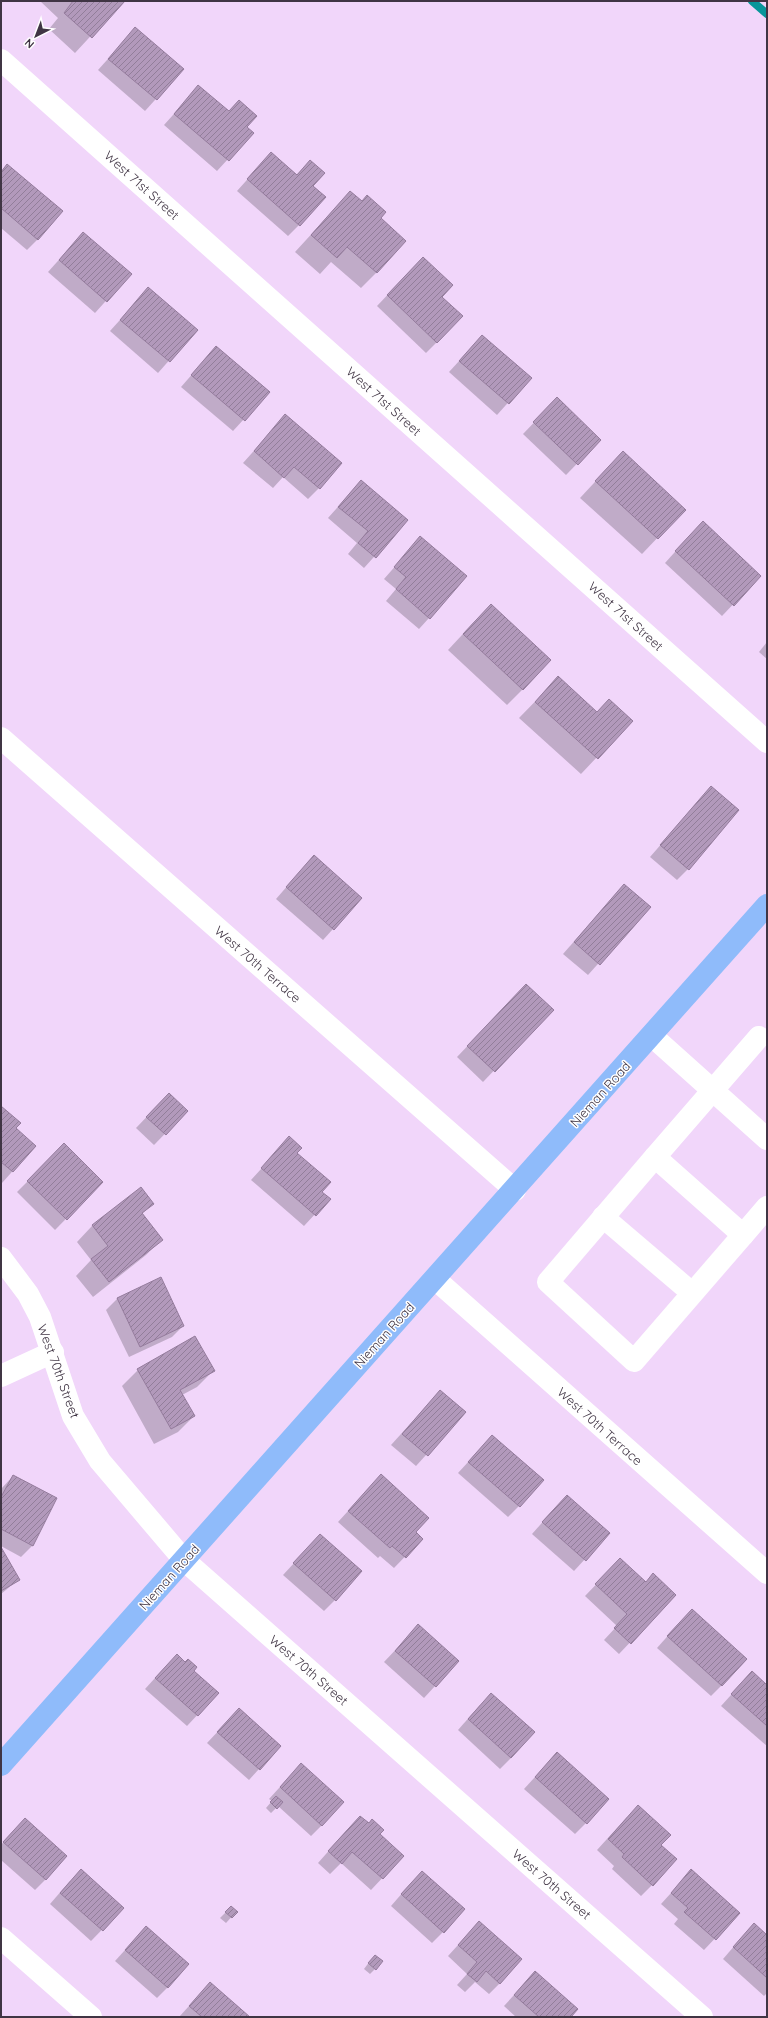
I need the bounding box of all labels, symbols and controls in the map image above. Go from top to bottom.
north arrow [16,16,56,56]
text: N [22,36,37,51]
street label: West 71st Street [101,147,183,223]
street label: West 71st Street [343,363,425,439]
street label: West 71st Street [585,578,667,654]
street label: West 70th Terrace [212,922,304,1006]
street label: Nieman Road [566,1058,634,1130]
street label: Nieman Road [350,1299,418,1371]
street label: West 70th Street [35,1322,83,1420]
street label: West 70th Terrace [554,1384,646,1468]
street label: Nieman Road [135,1541,203,1613]
street label: West 70th Street [266,1631,352,1709]
street label: West 70th Street [509,1845,595,1923]

